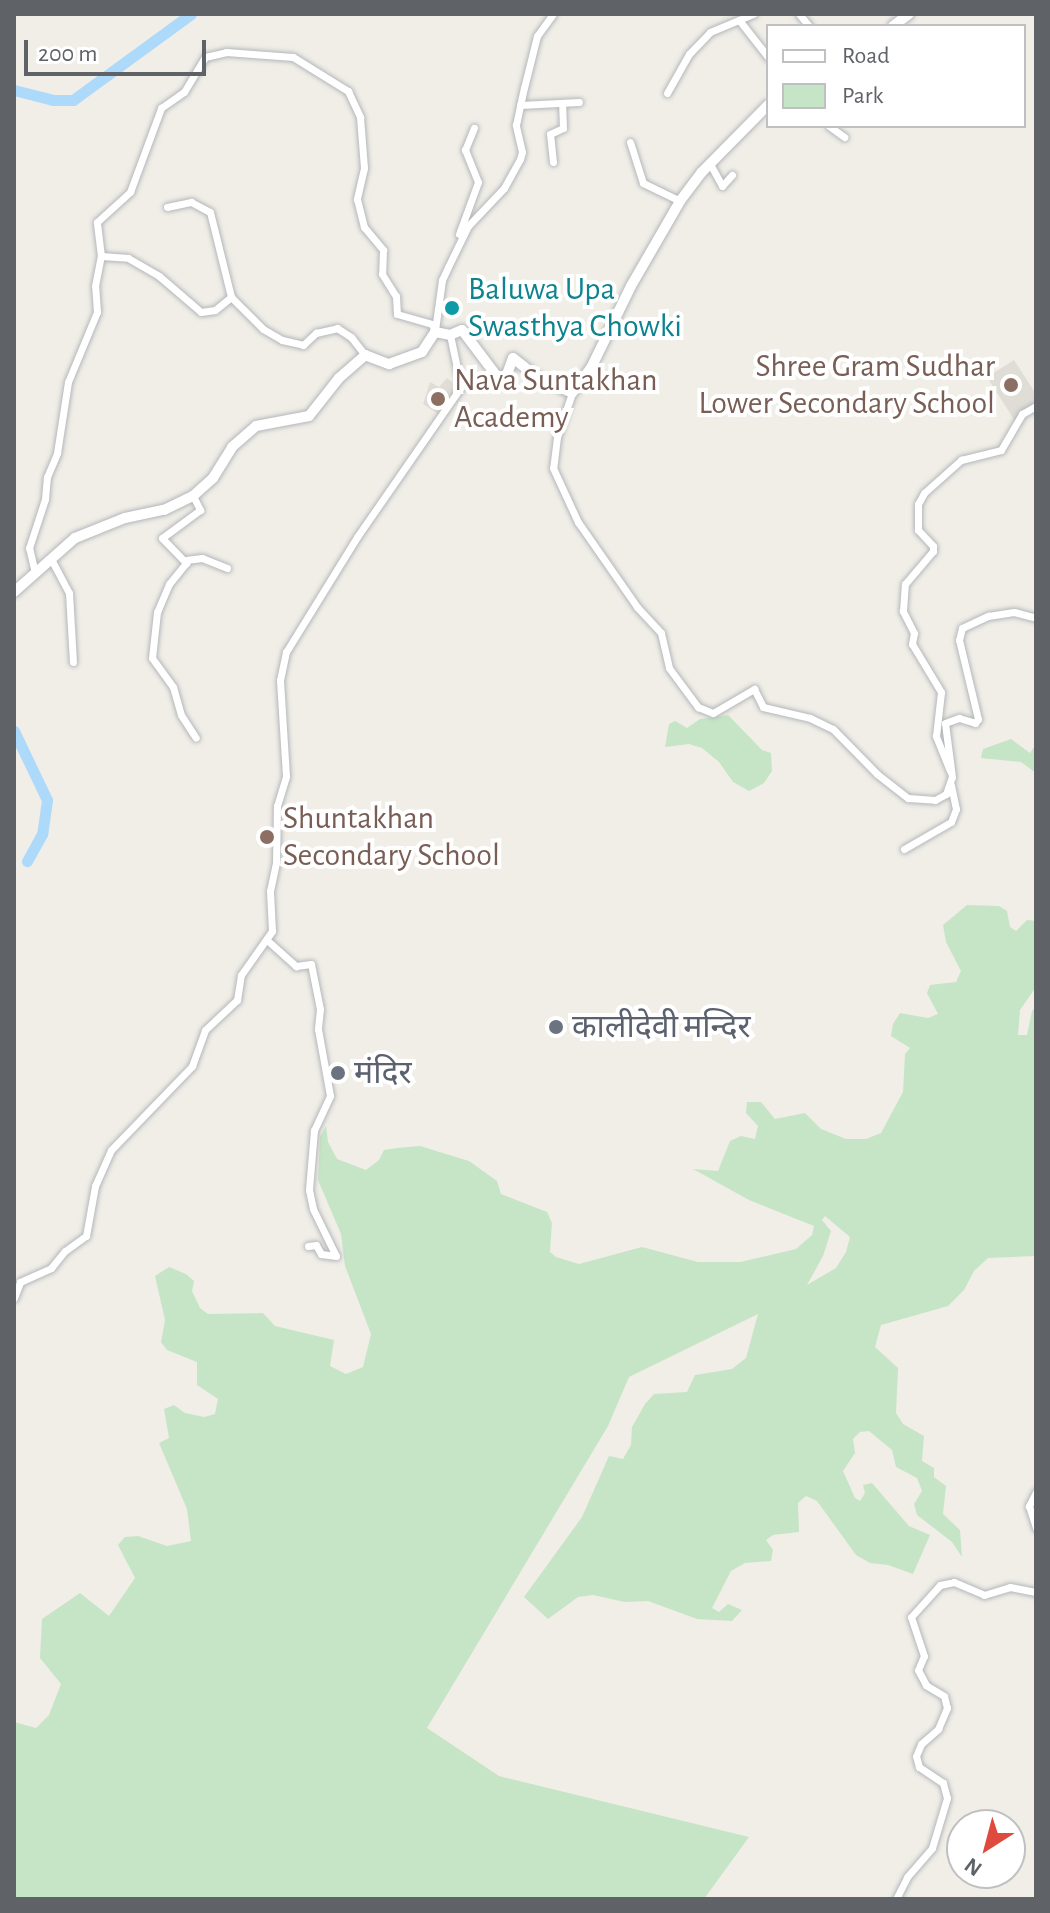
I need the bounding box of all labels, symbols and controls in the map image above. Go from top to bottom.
scale bar [28,24,210,74]
legend [766,24,1026,128]
text: 200 m [38,42,97,66]
text: Road [842,44,890,68]
text: Park [842,84,883,108]
place label: Baluwa Upa Swasthya Chowki [468,271,682,346]
marker: Baluwa Upa Swasthya Chowki [443,299,461,317]
place label: Shree Gram Sudhar Lower Secondary School [698,348,995,423]
place label: Nava Suntakhan Academy [454,362,657,437]
marker: Shree Gram Sudhar Lower Secondary School [1002,376,1020,394]
marker: Nava Suntakhan Academy [429,390,447,408]
place label: Shuntakhan Secondary School [283,800,500,875]
marker: Shuntakhan Secondary School [258,828,276,846]
place label: कालीदेवी मन्दिर [572,1008,751,1046]
marker: कालीदेवी मन्दिर [547,1018,565,1036]
place label: मंदिर [354,1054,412,1092]
marker: मंदिर [329,1064,347,1082]
north arrow [946,1809,1026,1889]
text: N [960,1853,986,1880]

